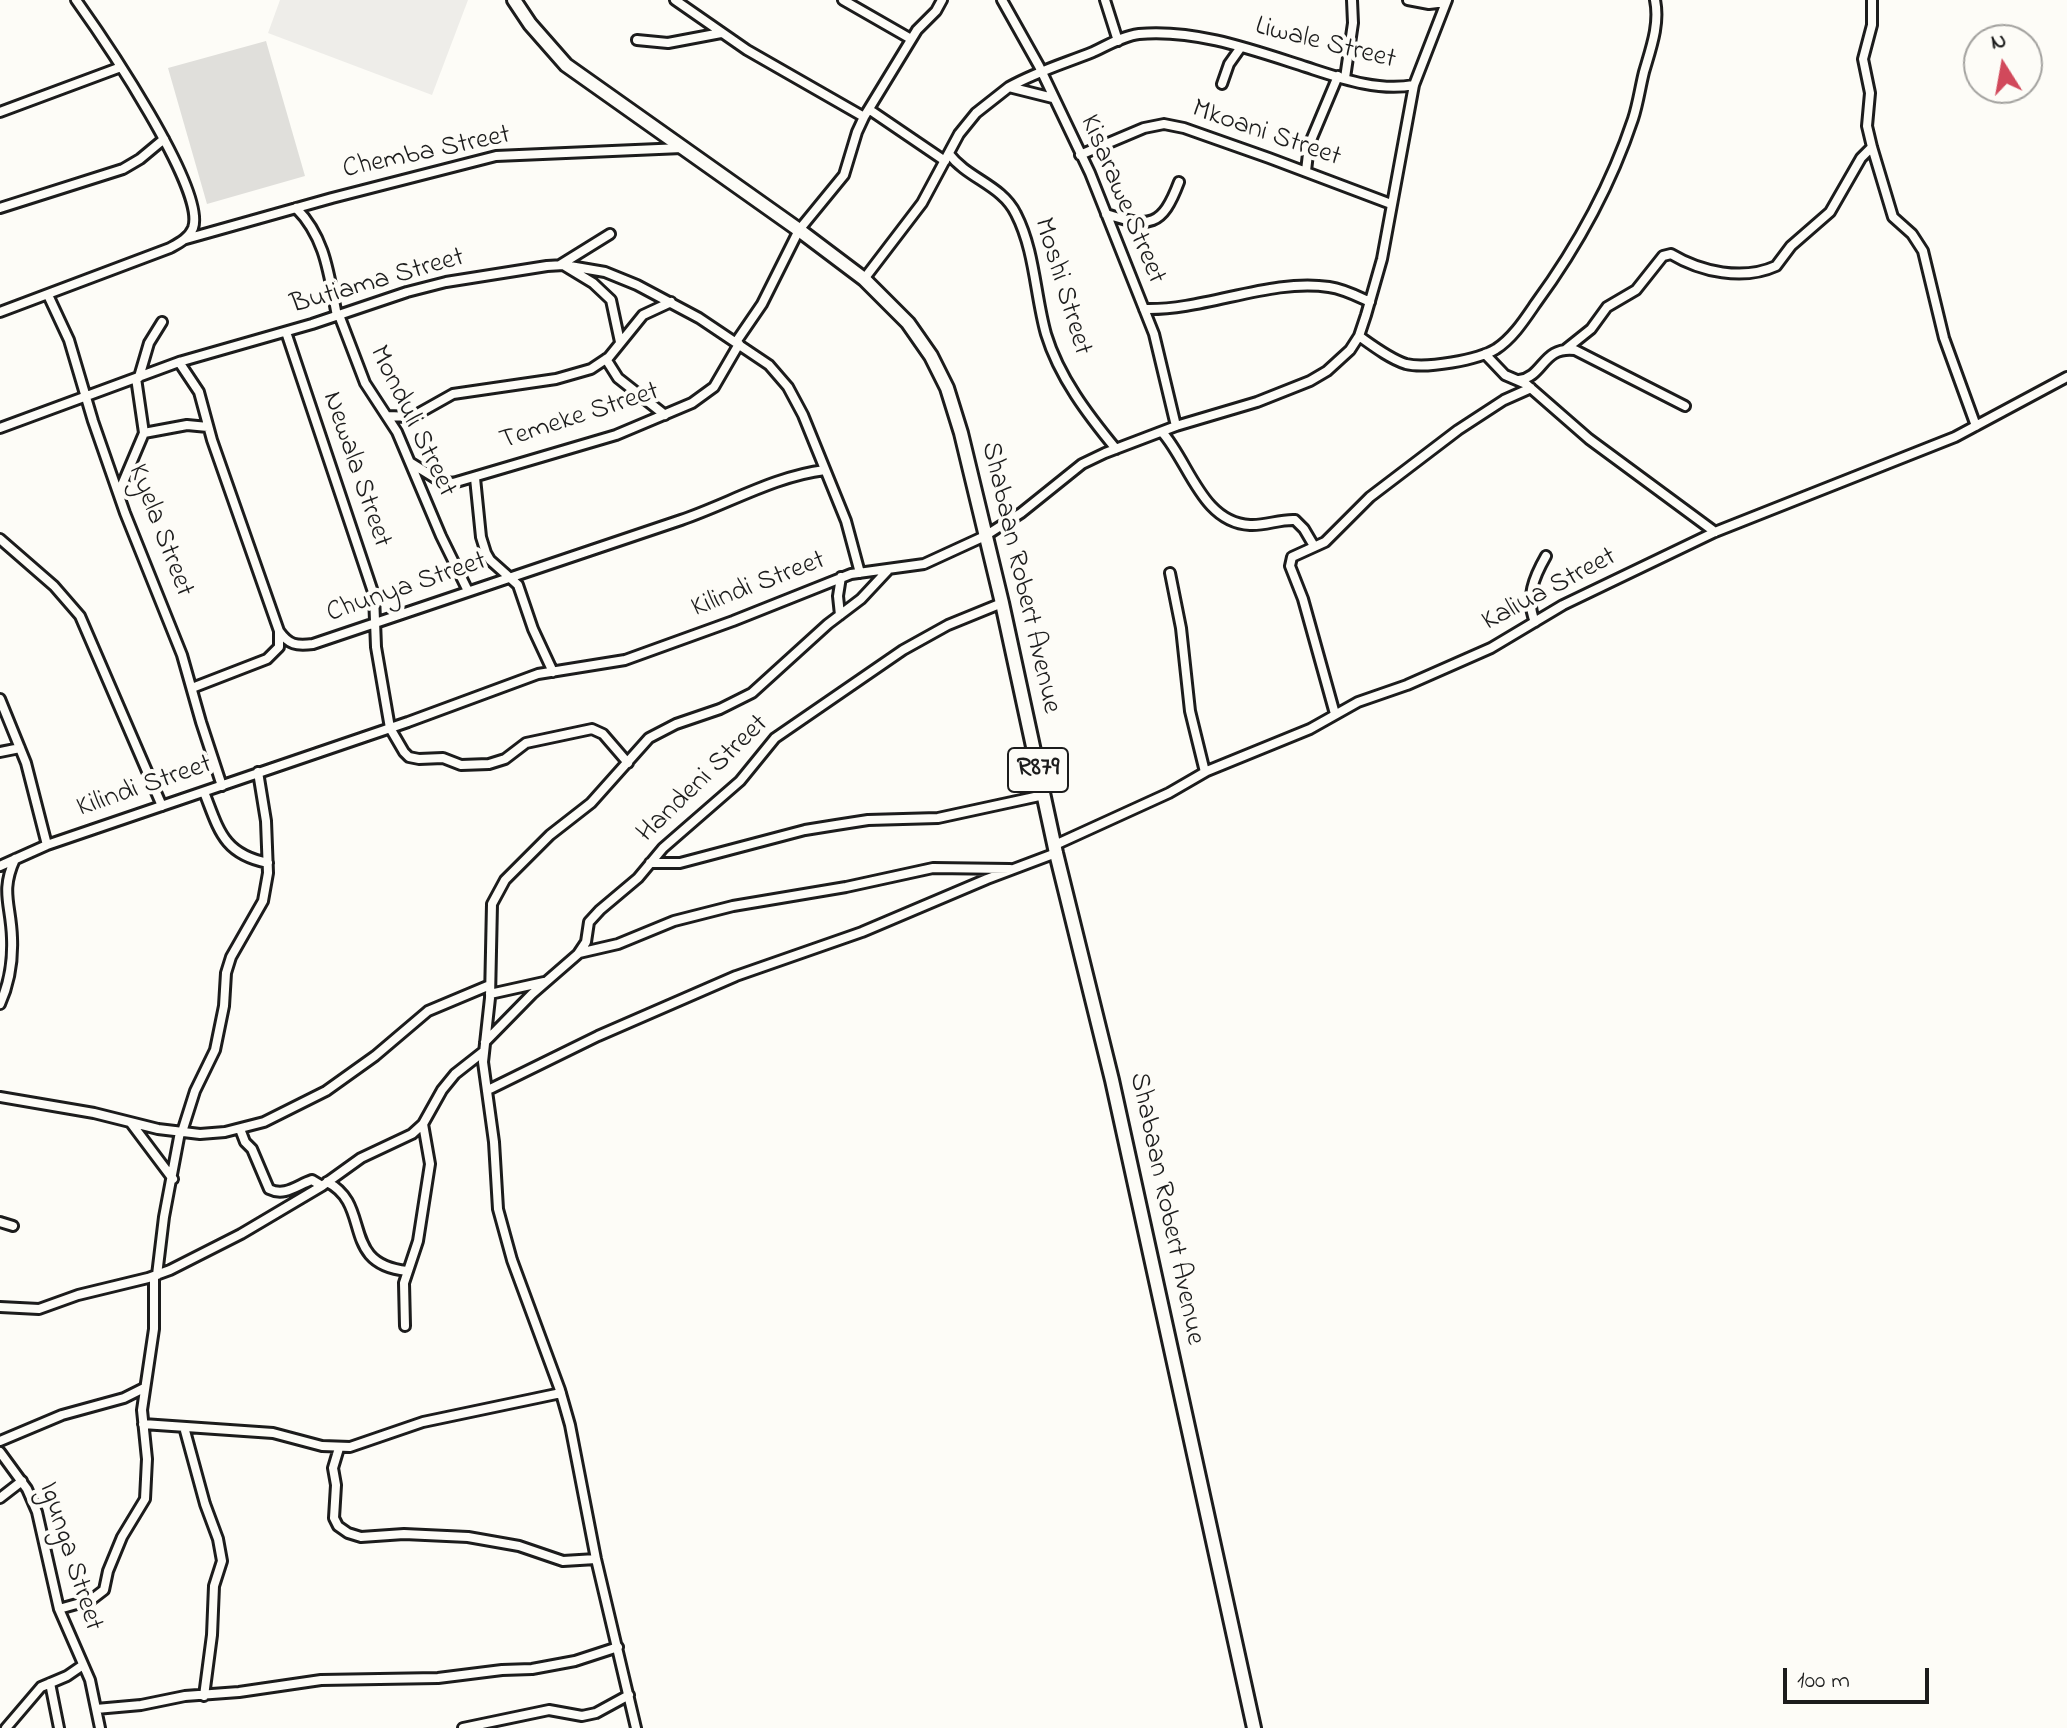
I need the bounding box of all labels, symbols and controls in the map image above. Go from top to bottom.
street label: Liwale Street [1251,11,1399,79]
north arrow [1963,24,2043,104]
text: N [1988,25,2009,60]
street label: Mkoani Street [1187,94,1345,176]
street label: Kisarawe Street [1070,110,1172,290]
street label: Chemba Street [340,120,514,188]
street label: Moshi Street [1024,214,1098,360]
street label: Butiama Street [287,242,469,324]
street label: Monduli Street [360,341,462,503]
street label: Temeke Street [496,376,664,460]
street label: Newala Street [313,388,397,552]
street label: Shabaan Robert Avenue [971,439,1067,717]
street label: Kyela Street [118,460,200,602]
street label: Kaliua Street [1477,542,1623,640]
street label: Kilindi Street [687,545,831,627]
street label: Chunya Street [323,546,491,632]
street label: Handeni Street [631,709,777,851]
road number: R879 [1008,748,1068,792]
street label: Kilindi Street [73,749,217,827]
street label: Shabaan Robert Avenue [1120,1070,1210,1348]
street label: Igunga Street [29,1478,109,1636]
scale bar [1787,1652,1933,1702]
text: 100 m [1797,1664,1850,1699]

